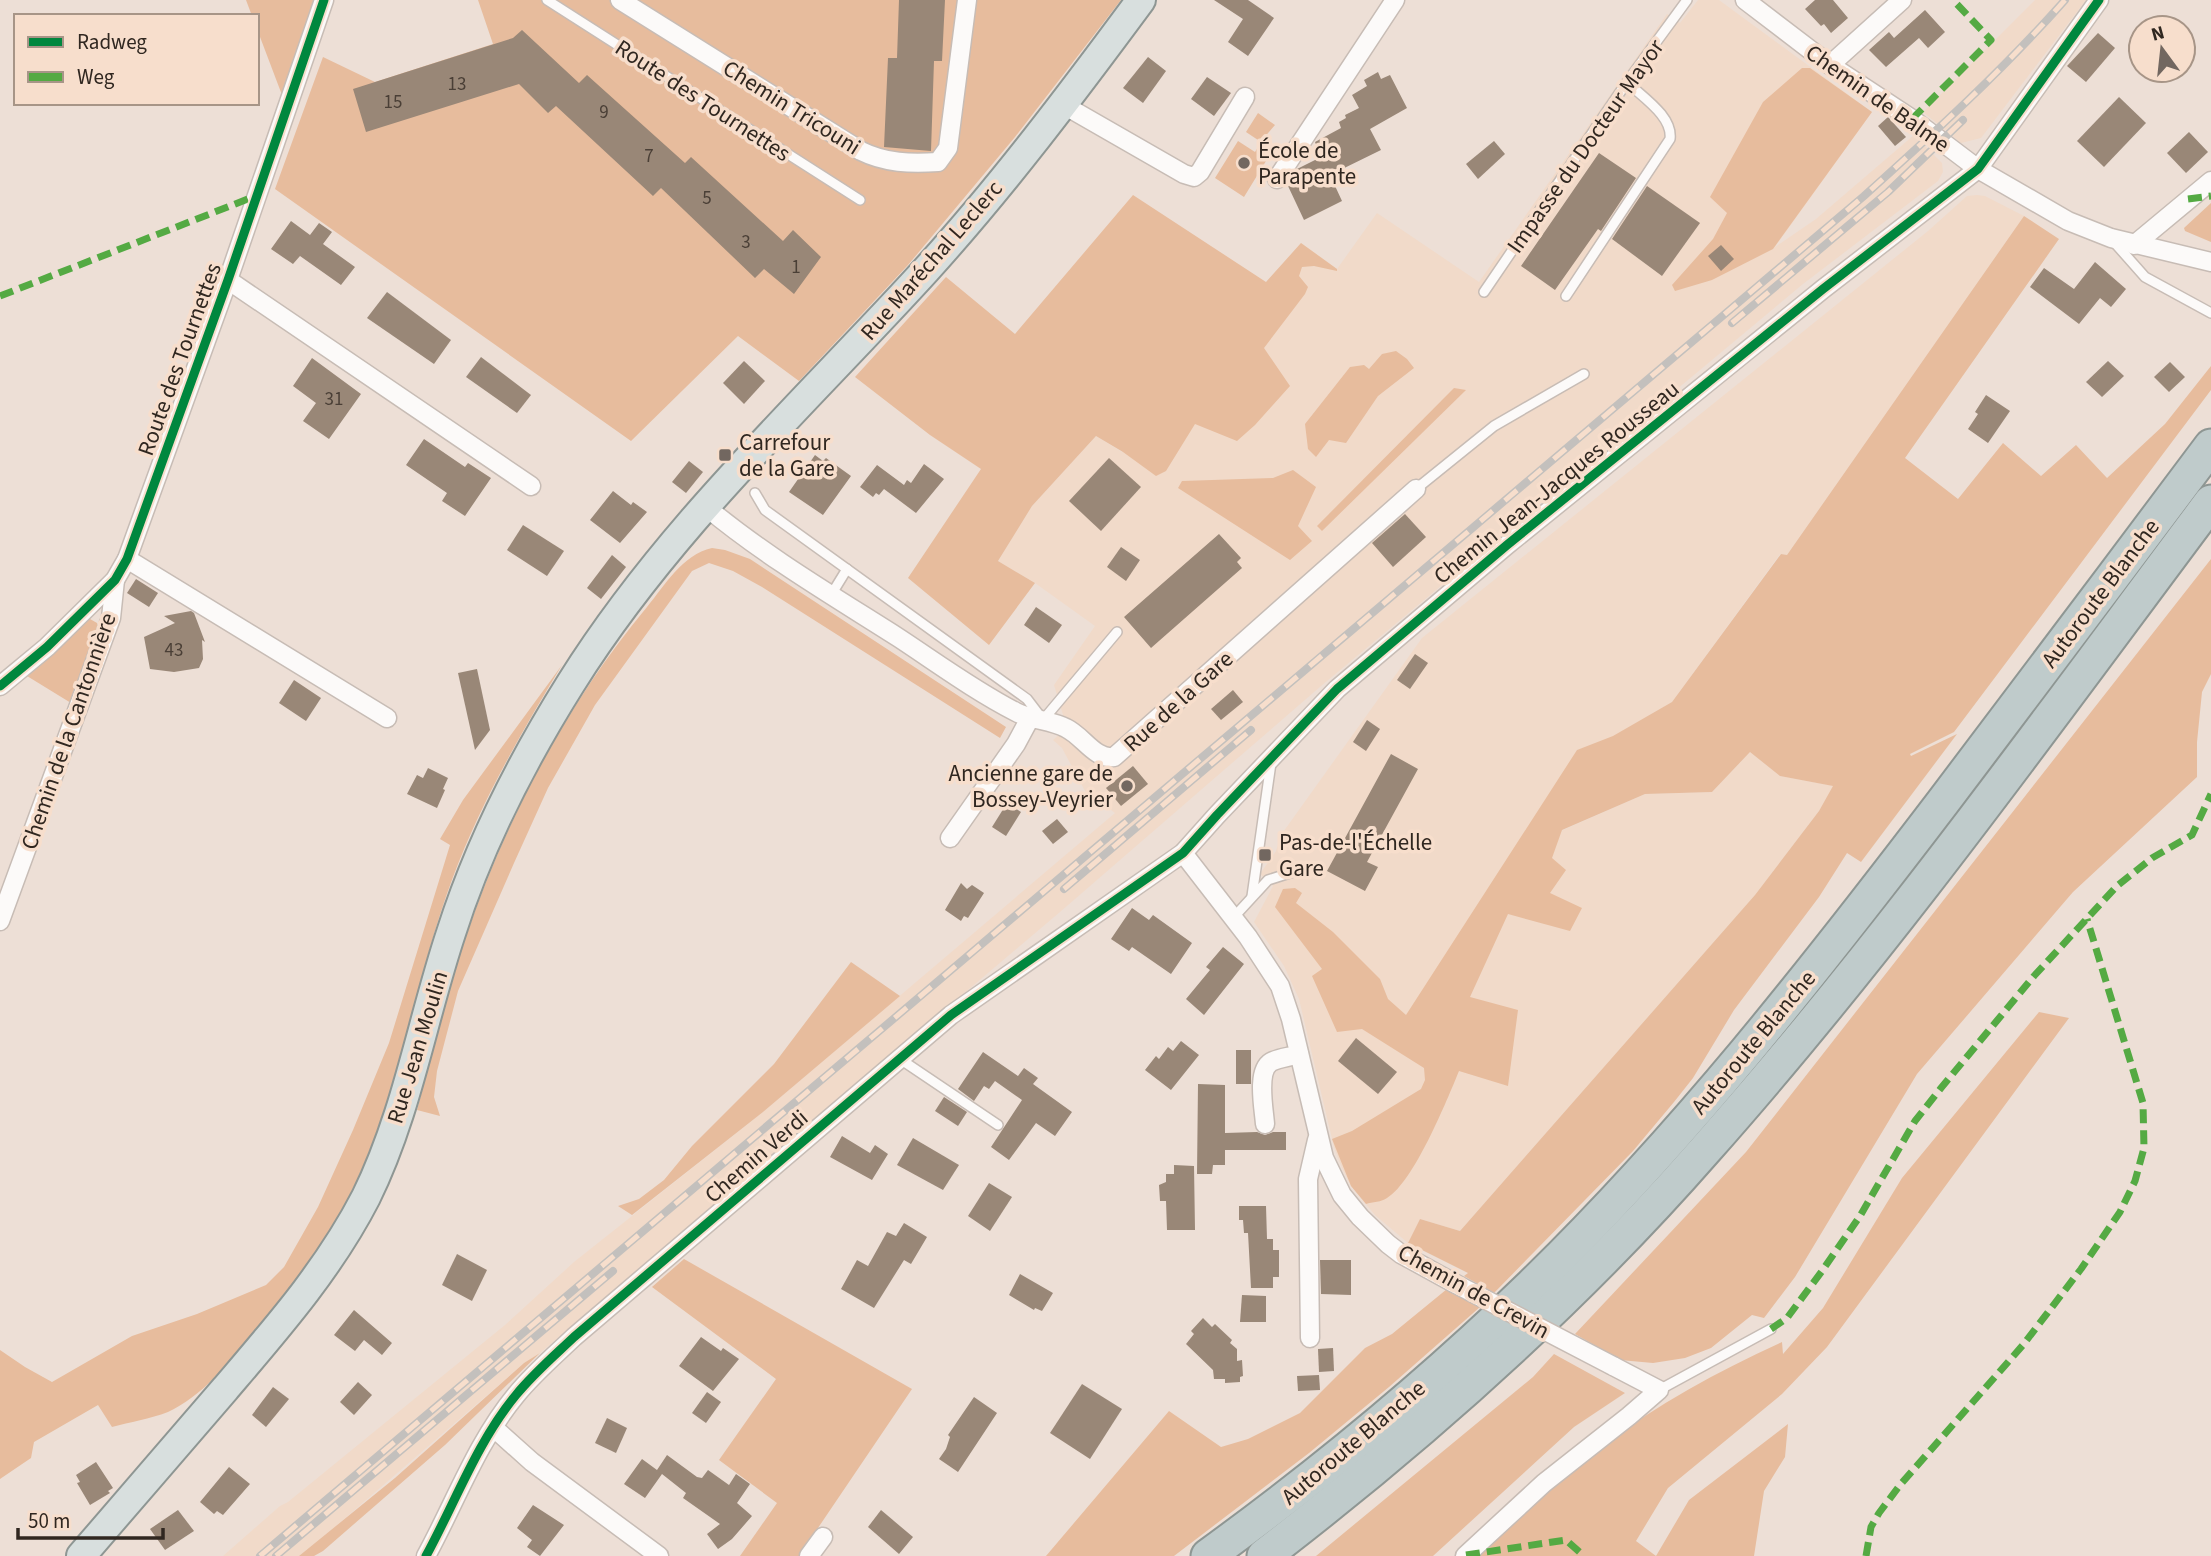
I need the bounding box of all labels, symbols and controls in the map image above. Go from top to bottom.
legend [14,14,259,105]
north arrow [2127,14,2197,84]
text: N [2148,19,2168,49]
text: Radweg [77,27,147,57]
street label: Route des Tournettes [609,31,797,170]
street label: Impasse du Docteur Mayor [1499,32,1673,260]
street label: Chemin de Balme [1799,36,1956,160]
street label: Chemin Tricouni [716,52,867,163]
text: Weg [77,62,115,92]
house number: 13 [448,71,466,98]
house number: 15 [384,89,402,116]
house number: 9 [599,99,609,126]
place label: École de Parapente [1258,134,1356,193]
house number: 7 [644,143,654,170]
marker: École de Parapente [1236,155,1252,171]
street label: Rue Maréchal Leclerc [853,173,1010,348]
house number: 5 [702,185,712,212]
house number: 3 [741,229,751,256]
house number: 1 [791,254,801,281]
street label: Route des Tournettes [129,258,230,460]
street label: Chemin Jean-Jacques Rousseau [1426,373,1686,592]
house number: 31 [325,386,343,413]
place label: Carrefour de la Gare [739,426,835,485]
marker: Carrefour de la Gare [717,447,733,463]
street label: Autoroute Blanche [2033,512,2167,675]
street label: Chemin de la Cantonnière [12,608,125,854]
house number: 43 [165,637,183,664]
street label: Rue de la Gare [1116,643,1240,760]
place label: Ancienne gare de Bossey-Veyrier [948,757,1114,816]
marker: Ancienne gare de Bossey-Veyrier [1119,778,1135,794]
place label: Pas-de-l'Échelle Gare [1279,826,1432,885]
marker: Pas-de-l'Échelle Gare [1257,847,1273,863]
street label: Autoroute Blanche [1683,963,1824,1121]
street label: Rue Jean Moulin [379,967,456,1128]
street label: Chemin Verdi [697,1102,815,1211]
street label: Chemin de Crevin [1392,1236,1556,1347]
street label: Autoroute Blanche [1274,1372,1432,1513]
scale bar [18,1496,163,1540]
text: 50 m [28,1506,70,1536]

